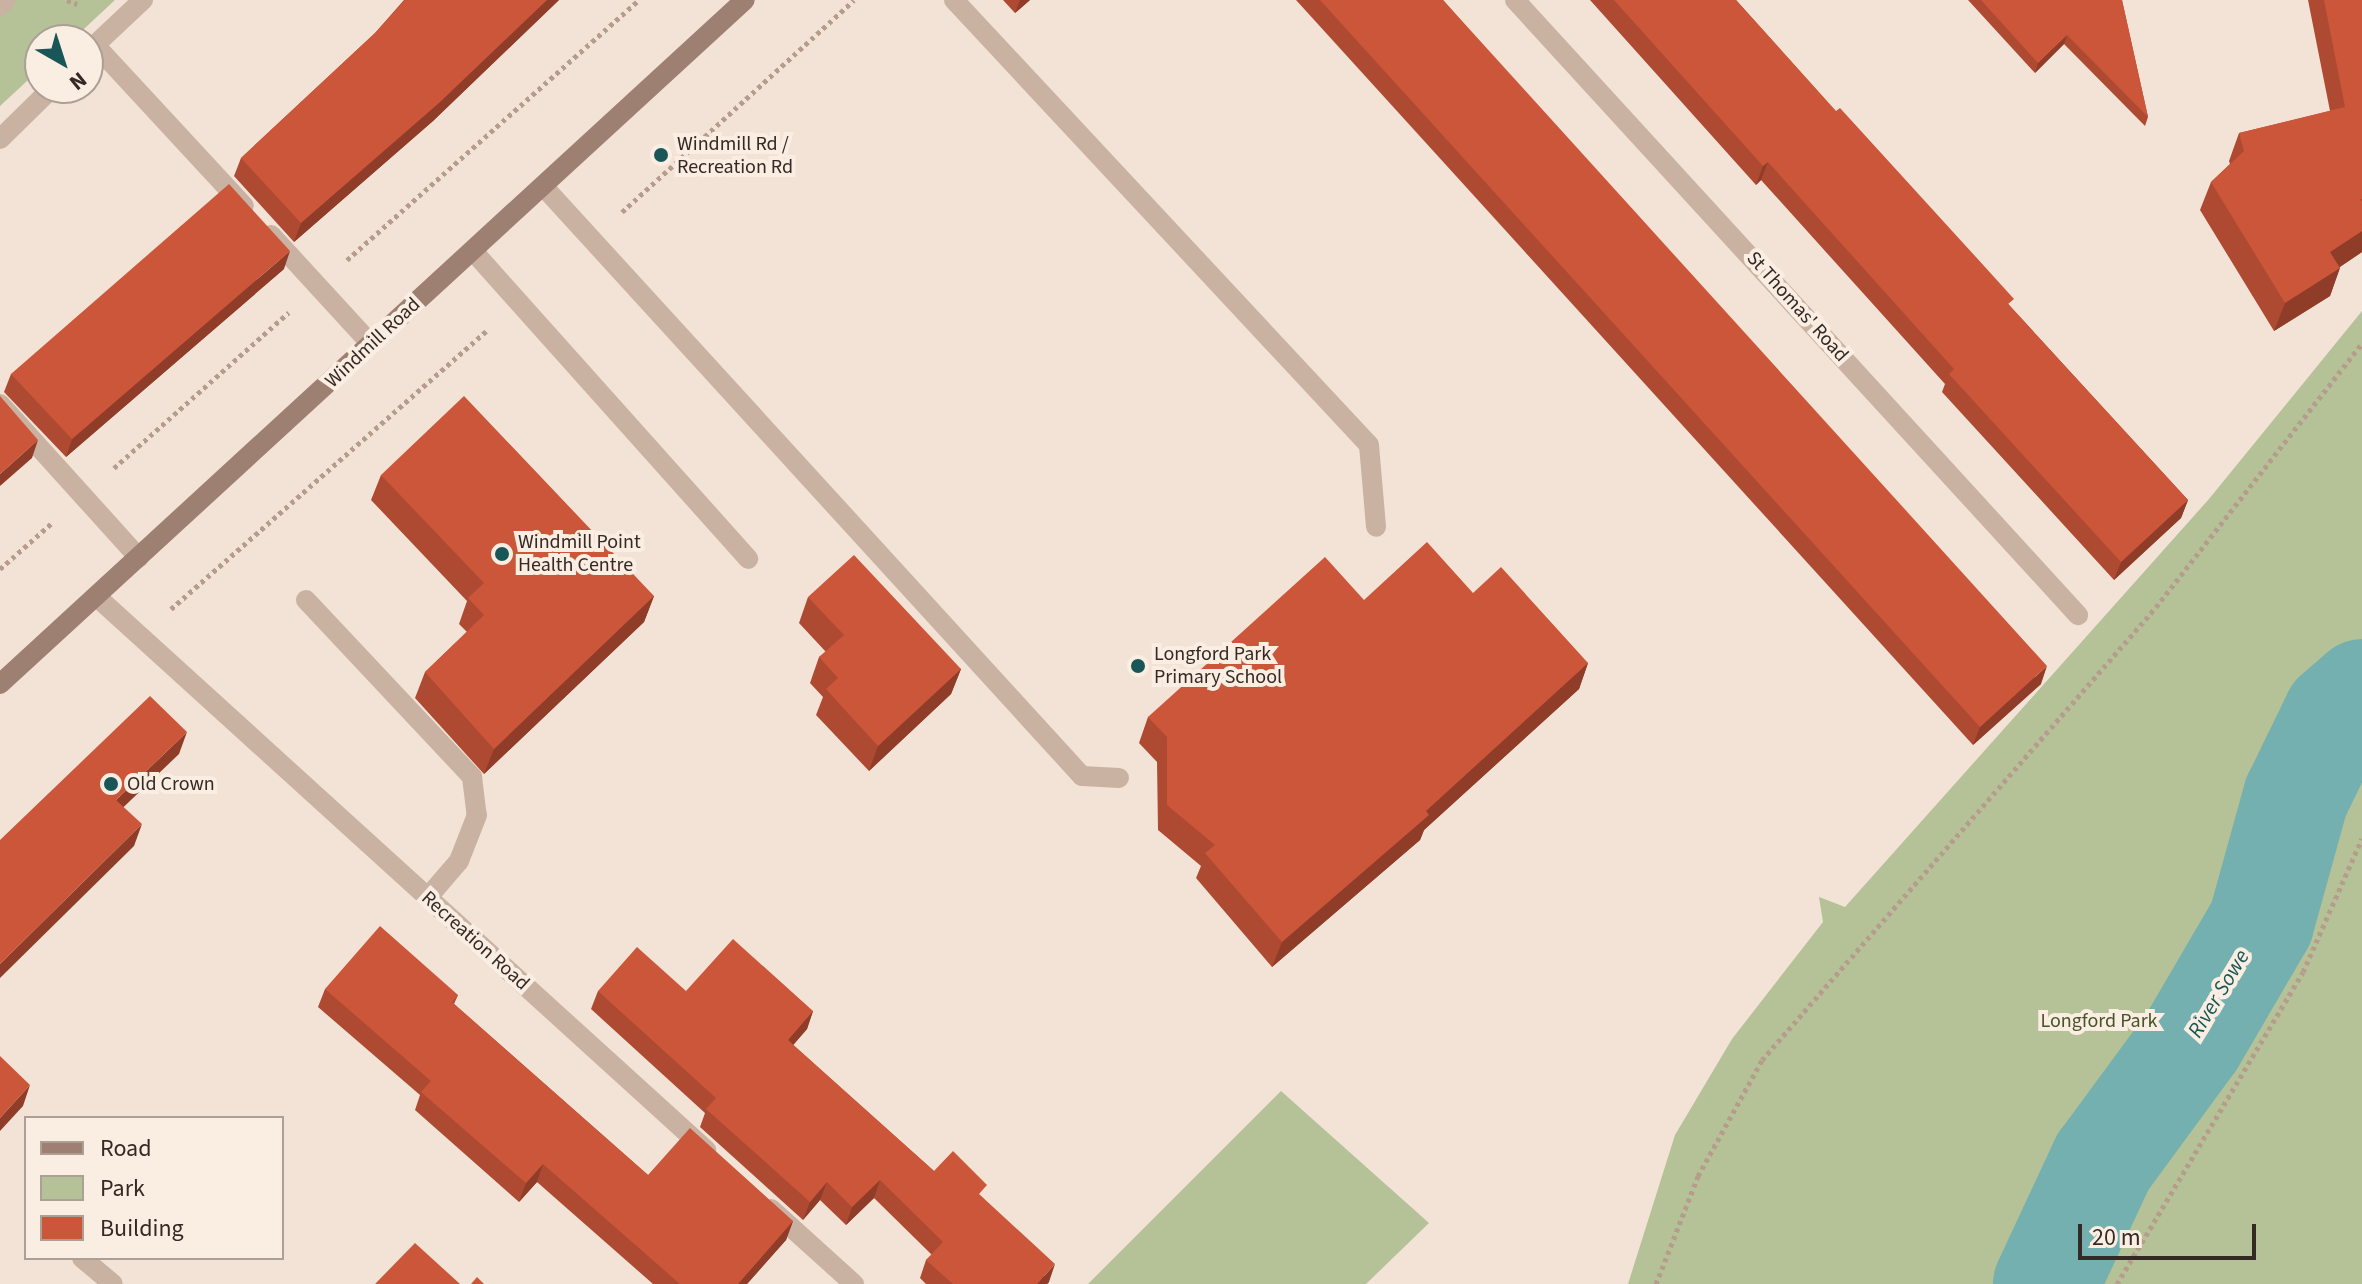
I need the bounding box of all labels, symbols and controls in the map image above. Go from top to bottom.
north arrow [24,24,104,104]
text: N [62,64,94,98]
place label: Windmill Rd / Recreation Rd [677,132,793,179]
marker: Windmill Rd / Recreation Rd [652,146,670,164]
street label: St Thomas' Road [1741,247,1853,367]
street label: Windmill Road [320,293,426,393]
place label: Windmill Point Health Centre [518,530,641,577]
marker: Windmill Point Health Centre [493,545,511,563]
place label: Longford Park Primary School [1154,642,1282,689]
marker: Longford Park Primary School [1129,657,1147,675]
place label: Old Crown [127,772,215,796]
marker: Old Crown [102,775,120,793]
street label: Recreation Road [416,886,534,996]
water label: River Sowe [2182,945,2256,1043]
park label: Longford Park [2040,1009,2158,1033]
legend [24,1116,284,1260]
text: Road [100,1131,152,1166]
text: Park [100,1171,145,1206]
scale bar [2082,1208,2260,1258]
text: Building [100,1211,184,1246]
text: 20 m [2092,1220,2141,1255]

